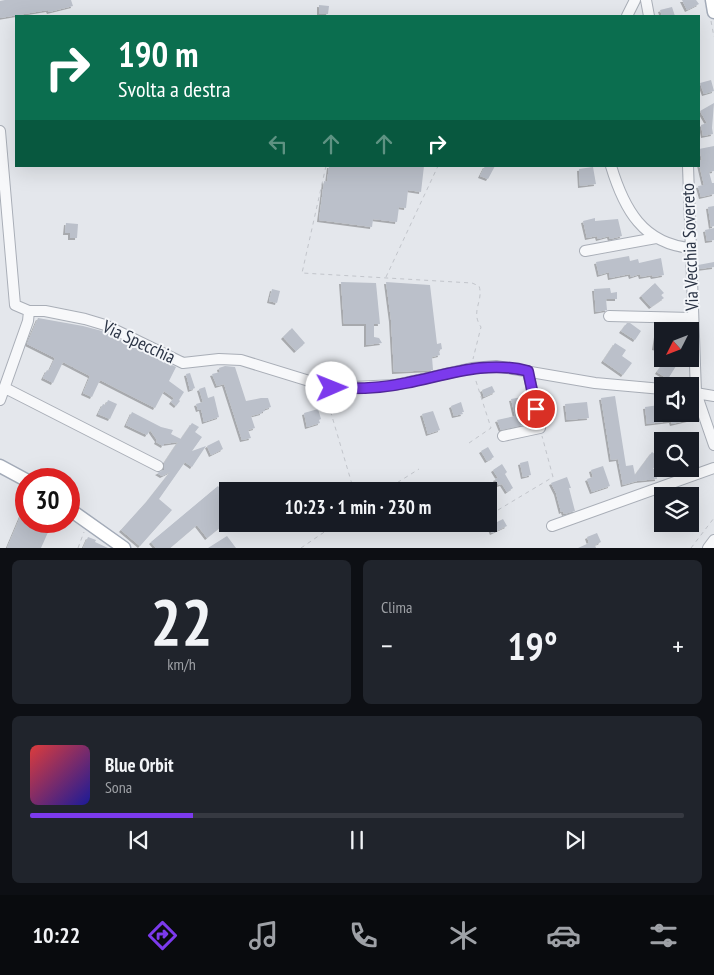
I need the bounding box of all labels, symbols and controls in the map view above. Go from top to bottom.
text: 190 m [118,31,199,77]
icon: right [35,35,100,100]
text: Svolta a destra [118,75,231,103]
icon: left [264,130,292,158]
icon: ahead [317,130,345,158]
icon: ahead [370,130,398,158]
icon: right [423,130,451,158]
street label: Via Vecchia Sovereto [676,183,703,312]
street label: Via Specchia [98,314,179,368]
north arrow [654,322,699,368]
map controls [654,322,699,532]
position arrow [305,361,357,413]
button: sound [654,377,699,422]
pin [515,388,557,430]
icon: arrive [522,395,550,423]
button: search [654,432,699,477]
speed limit sign: 30 [15,468,80,533]
button: layers [654,487,699,532]
text: 10:23 · 1 min · 230 m [285,495,431,519]
text: 22 [150,579,213,663]
text: Clima [381,597,412,617]
text: 19° [507,621,558,670]
text: − [381,627,393,664]
text: + [672,627,684,664]
text: km/h [167,654,196,674]
text: Blue Orbit [105,753,174,777]
text: Sona [105,777,132,797]
icon: previous [125,826,153,854]
icon: pause [343,826,371,854]
icon: next [561,826,589,854]
icon: directions [145,918,180,953]
icon: music [246,918,281,953]
icon: phone [346,918,381,953]
icon: climate [446,918,481,953]
icon: car [546,918,581,953]
icon: filters [646,918,681,953]
text: 10:22 [33,921,80,949]

